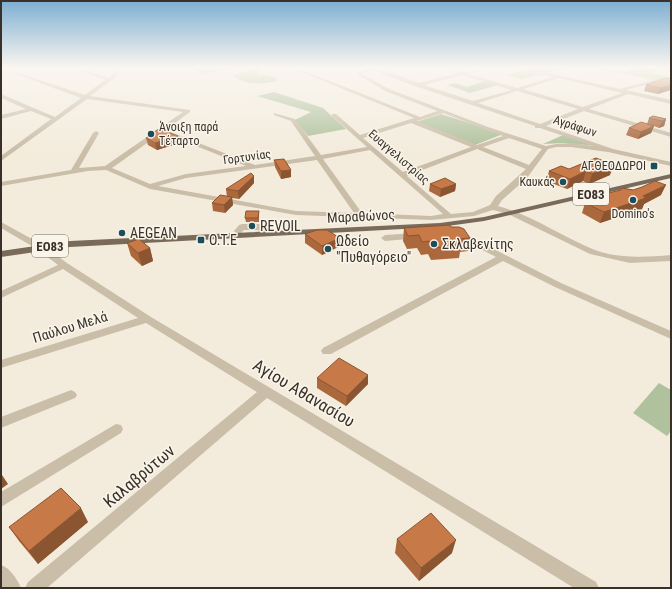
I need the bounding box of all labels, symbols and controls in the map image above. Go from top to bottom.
street label: Αγράφων [552,112,598,140]
place label: Άνοιξη παρά Τέταρτο [159,120,218,148]
street label: Ευαγγελιστρίας [366,127,433,187]
marker: Άνοιξη παρά Τέταρτο [146,129,156,139]
street label: Γορτυνίας [222,147,272,167]
place label: ΑΓ.ΘΕΟΔΩΡΟΙ [581,159,646,173]
marker: ΑΓ.ΘΕΟΔΩΡΟΙ [649,161,659,171]
place label: Καυκάς [519,175,555,189]
marker: Καυκάς [558,177,568,187]
road number: ΕΟ83 [573,183,609,205]
marker: Domino's [628,195,638,205]
street label: Μαραθώνος [327,206,395,226]
place label: Domino's [612,207,654,221]
place label: REVOIL [260,218,301,234]
marker: REVOIL [247,221,257,231]
place label: AEGEAN [130,225,177,241]
marker: AEGEAN [117,228,127,238]
place label: Ο.Τ.Ε [209,232,237,248]
place label: Ωδείο "Πυθαγόρειο" [336,233,411,265]
road number: ΕΟ83 [32,235,68,257]
marker: Ο.Τ.Ε [196,235,206,245]
place label: Σκλαβενίτης [442,236,514,252]
marker: Σκλαβενίτης [429,239,439,249]
marker: Ωδείο "Πυθαγόρειο" [323,244,333,254]
street label: Παύλου Μελά [31,308,109,346]
street label: Αγίου Αθανασίου [249,355,359,431]
street label: Καλαβρύτων [99,440,179,512]

